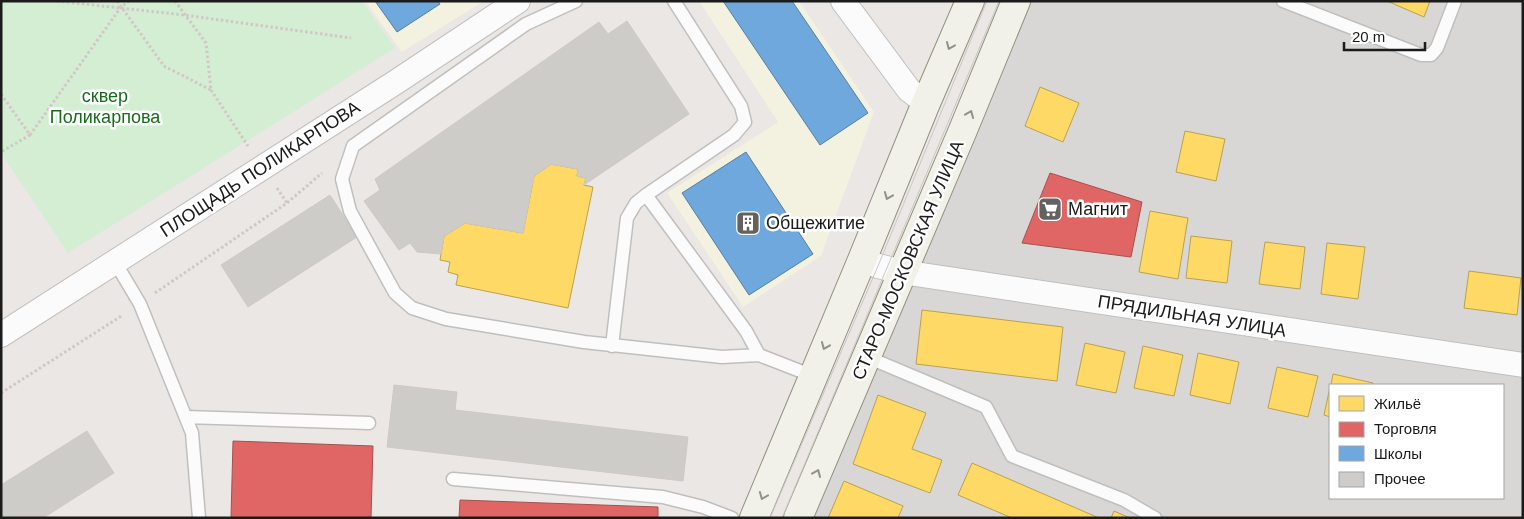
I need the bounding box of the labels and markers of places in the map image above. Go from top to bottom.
supermarket icon: Магнит [1037,196,1063,222]
place label: Магнит [1068,199,1128,219]
building icon: Общежитие [735,210,761,236]
place label: Общежитие [766,213,865,233]

